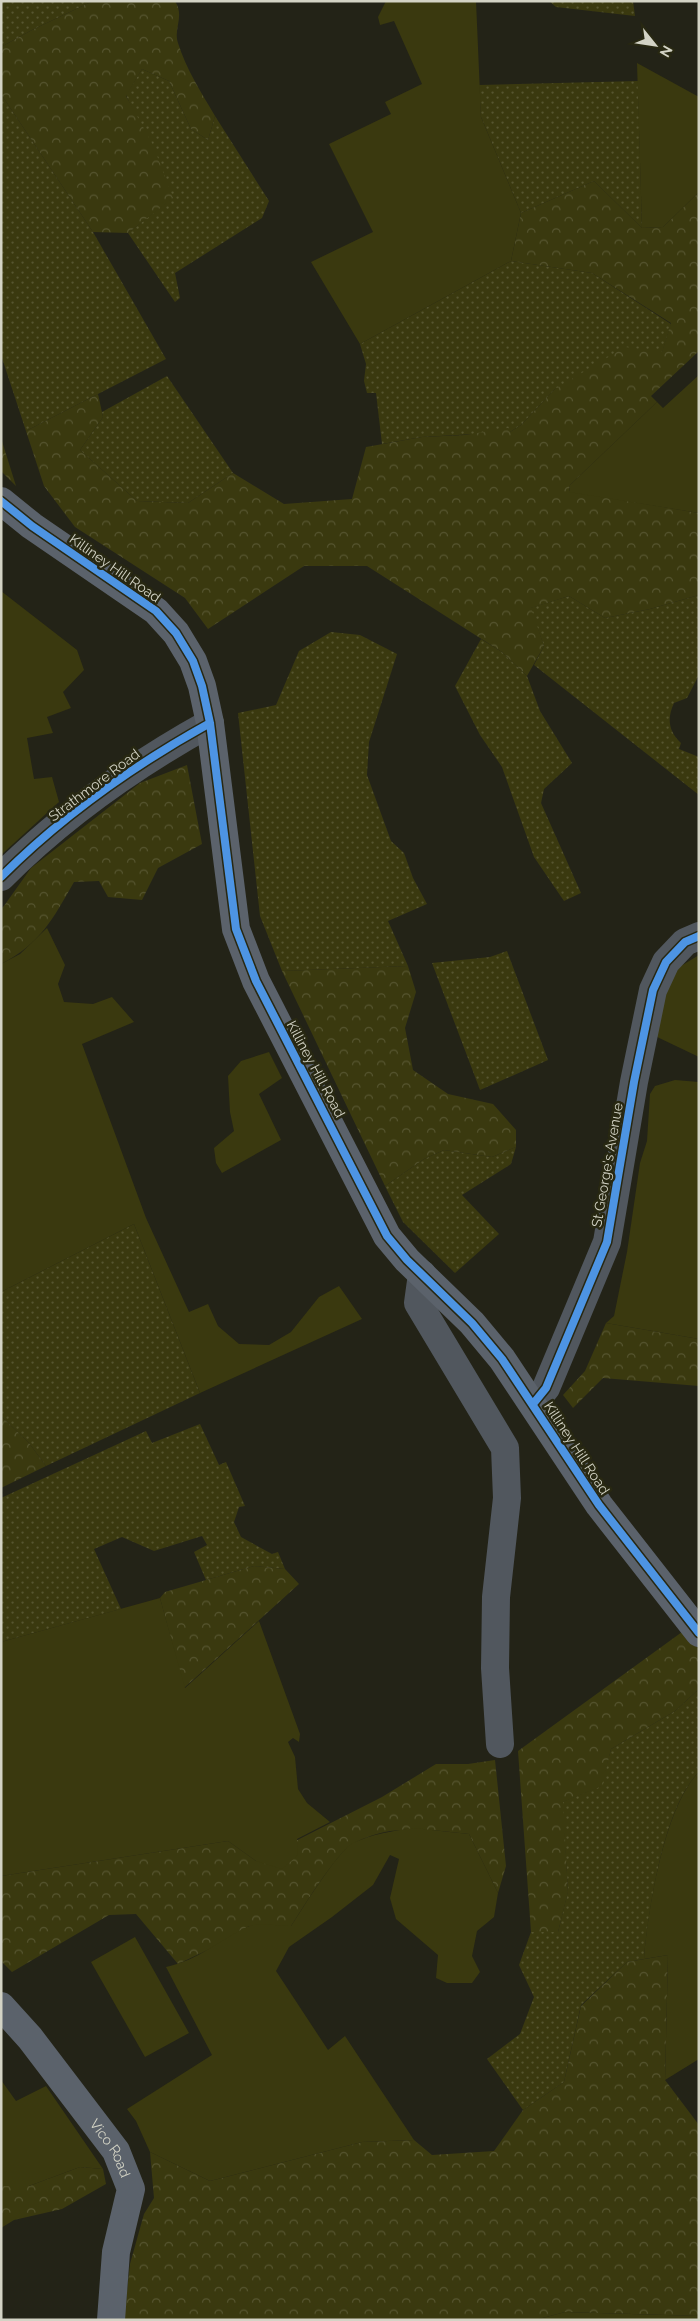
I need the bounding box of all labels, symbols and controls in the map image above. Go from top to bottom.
north arrow [630,20,680,70]
text: N [657,43,676,60]
street label: Killiney Hill Road [66,531,164,605]
street label: Strathmore Road [45,746,143,824]
street label: Killiney Hill Road [284,1018,348,1120]
street label: St George's Avenue [588,1101,626,1229]
street label: Killiney Hill Road [541,1399,613,1497]
street label: Vico Road [87,2116,134,2180]

